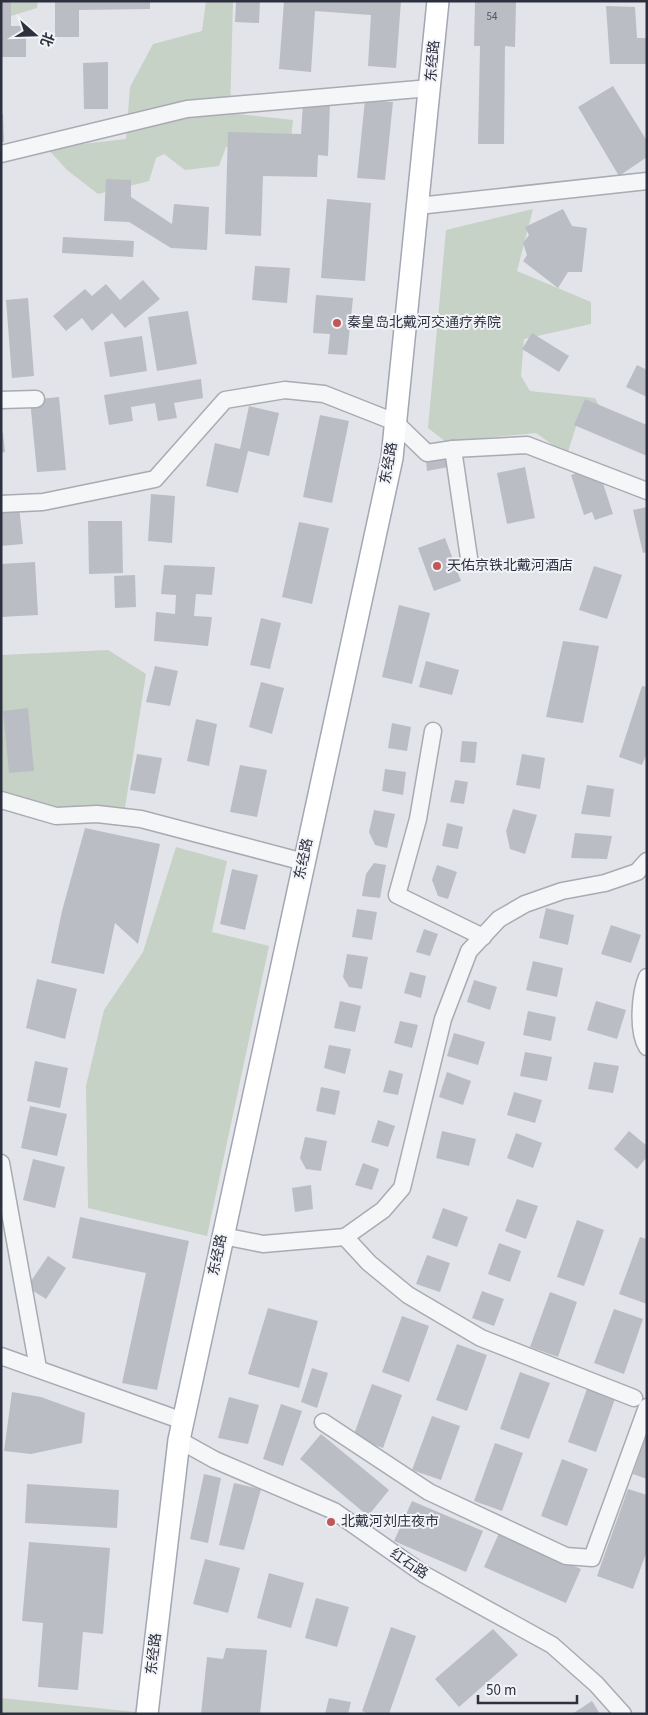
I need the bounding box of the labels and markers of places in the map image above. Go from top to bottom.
place label: 秦皇岛北戴河交通疗养院 [347,313,501,333]
marker: 秦皇岛北戴河交通疗养院 [331,317,343,329]
place label: 天佑京铁北戴河酒店 [447,556,573,576]
marker: 天佑京铁北戴河酒店 [431,560,443,572]
place label: 北戴河刘庄夜市 [341,1512,439,1532]
marker: 北戴河刘庄夜市 [325,1516,337,1528]

